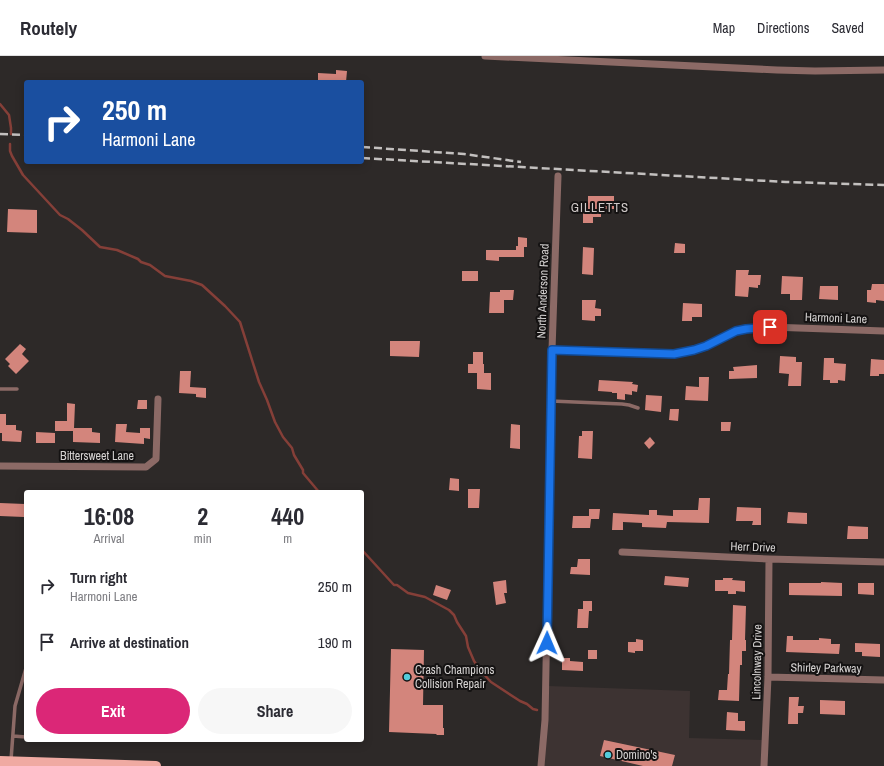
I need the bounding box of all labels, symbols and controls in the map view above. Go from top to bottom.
text: Routely [20,15,77,41]
text: Map [713,19,735,37]
text: Directions [757,19,809,37]
text: Saved [831,19,864,37]
text: 250 m [102,91,167,129]
icon: right [36,96,88,148]
text: Harmoni Lane [102,127,196,152]
district label: GILLETTS [571,199,629,216]
street label: North Anderson Road [533,243,553,339]
street label: Harmoni Lane [805,309,867,327]
pin [753,310,787,344]
icon: arrive [759,316,781,338]
street label: Bittersweet Lane [60,448,134,464]
text: 16:08 [84,500,134,532]
text: 2 [197,500,208,532]
text: 440 [271,500,304,532]
text: Arrival [94,530,124,547]
text: min [194,530,212,547]
text: m [283,530,292,547]
street label: Herr Drive [730,538,776,556]
text: Turn right [70,567,127,588]
icon: right [36,575,58,597]
text: 250 m [318,576,352,597]
text: Harmoni Lane [70,588,138,605]
position arrow [526,622,568,664]
street label: Lincolnway Drive [748,624,766,700]
icon: arrive [36,631,58,653]
text: Arrive at destination [70,632,189,653]
text: 190 m [318,632,352,653]
street label: Shirley Parkway [790,659,862,677]
place label: Crash Champions Collision Repair [415,662,494,692]
marker: Crash Champions Collision Repair [402,672,412,682]
button: Exit [36,688,190,734]
button: Share [198,688,352,734]
place label: Domino's [616,747,657,763]
marker: Domino's [603,750,613,760]

